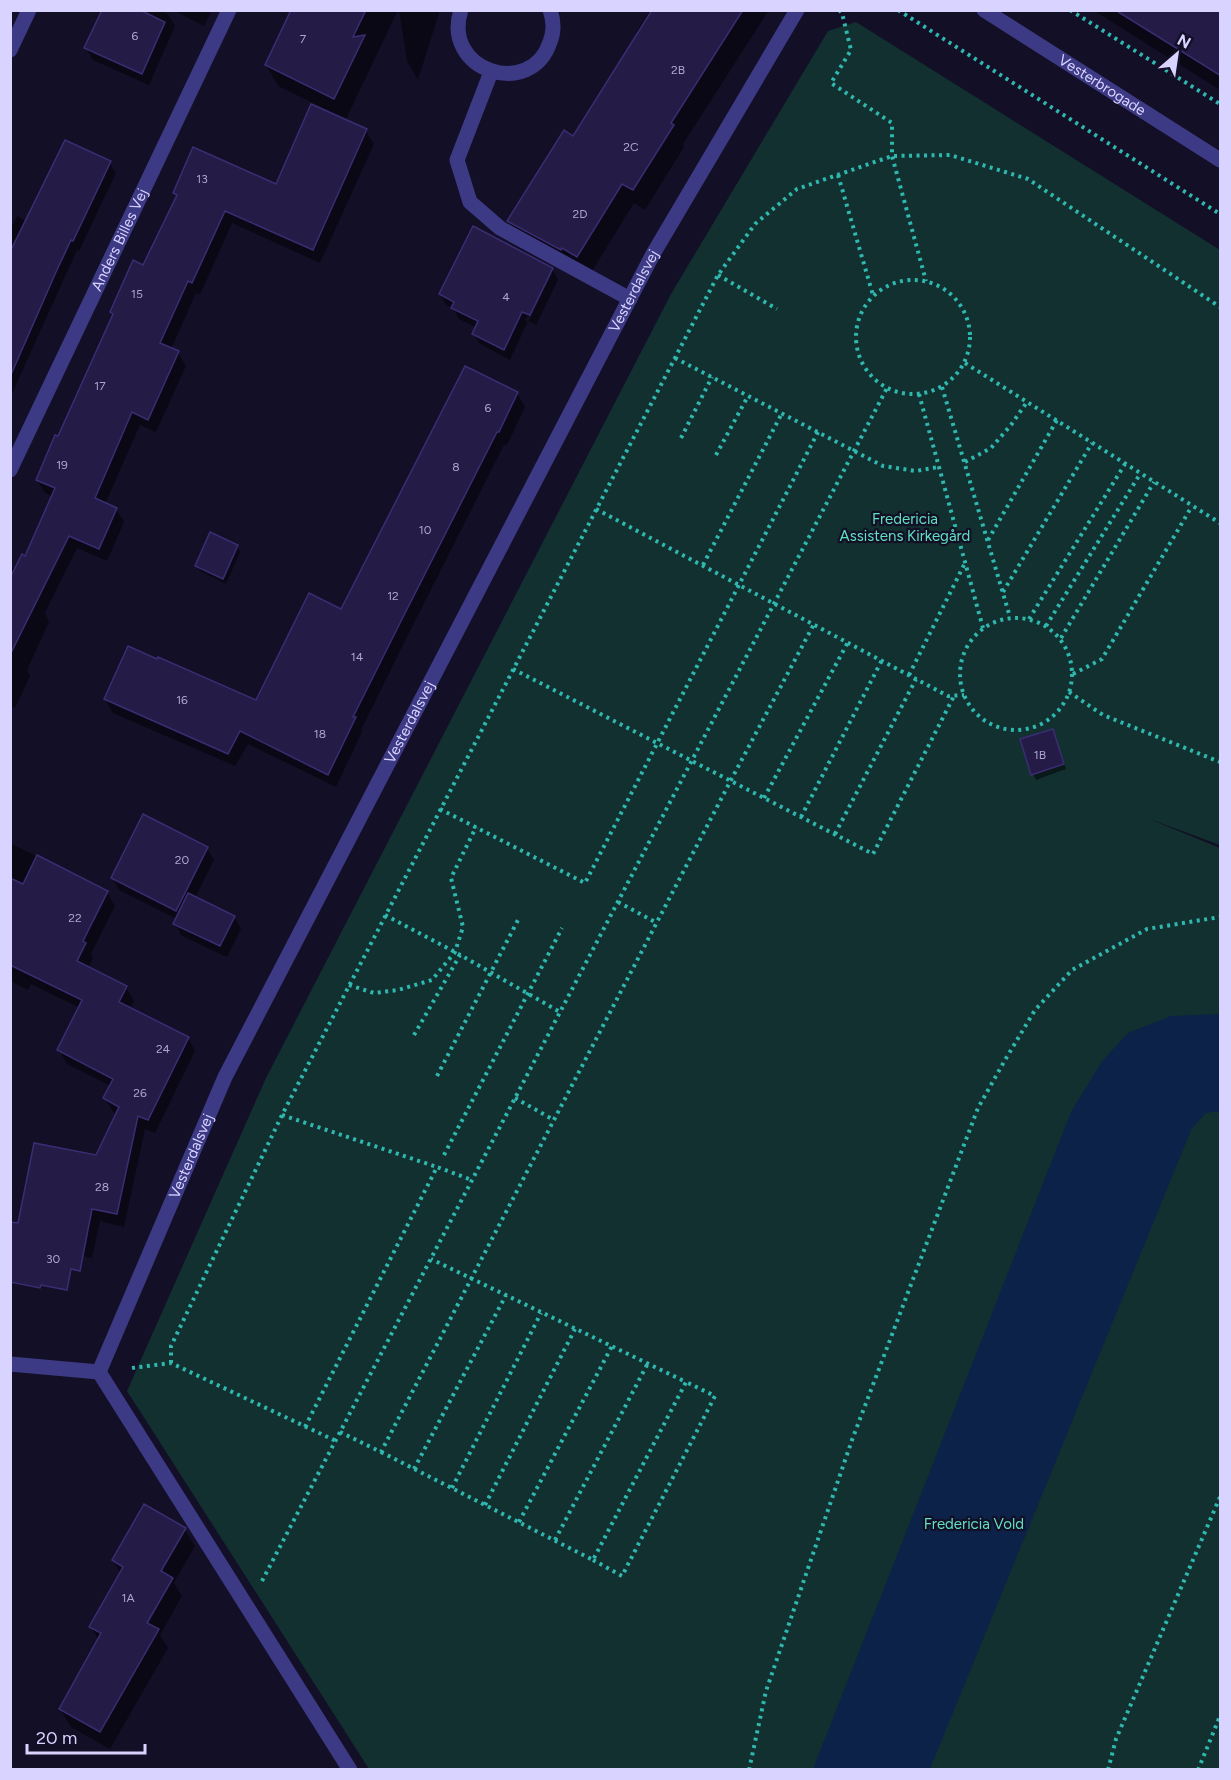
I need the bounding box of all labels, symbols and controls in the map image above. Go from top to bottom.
north arrow [1147,24,1207,84]
house number: 6 [132,29,139,43]
text: N [1174,30,1194,53]
house number: 7 [300,32,307,46]
street label: Vesterbrogade [1055,51,1149,120]
house number: 2B [671,63,685,77]
house number: 2C [623,140,639,154]
house number: 13 [196,172,208,186]
street label: Anders Billes Vej [88,186,152,294]
house number: 2D [573,207,587,221]
street label: Vesterdalsvej [605,246,663,335]
house number: 15 [131,287,143,301]
house number: 4 [502,290,510,304]
house number: 17 [94,379,106,393]
house number: 6 [485,401,492,415]
house number: 19 [56,458,68,472]
house number: 8 [452,460,460,474]
park label: Fredericia Assistens Kirkegård [840,510,970,545]
house number: 10 [419,523,432,537]
house number: 12 [387,589,399,603]
house number: 14 [351,650,364,664]
street label: Vesterdalsvej [381,678,438,767]
house number: 16 [176,693,188,707]
house number: 18 [314,727,326,741]
house number: 1B [1034,748,1046,762]
house number: 20 [175,853,190,867]
house number: 22 [68,911,82,925]
house number: 24 [156,1042,171,1056]
house number: 26 [133,1086,147,1100]
street label: Vesterdalsvej [165,1111,217,1201]
house number: 28 [95,1180,109,1194]
house number: 30 [46,1252,60,1266]
park label: Fredericia Vold [924,1515,1024,1533]
house number: 1A [121,1591,135,1605]
scale bar [27,1717,146,1755]
text: 20 m [36,1727,77,1749]

